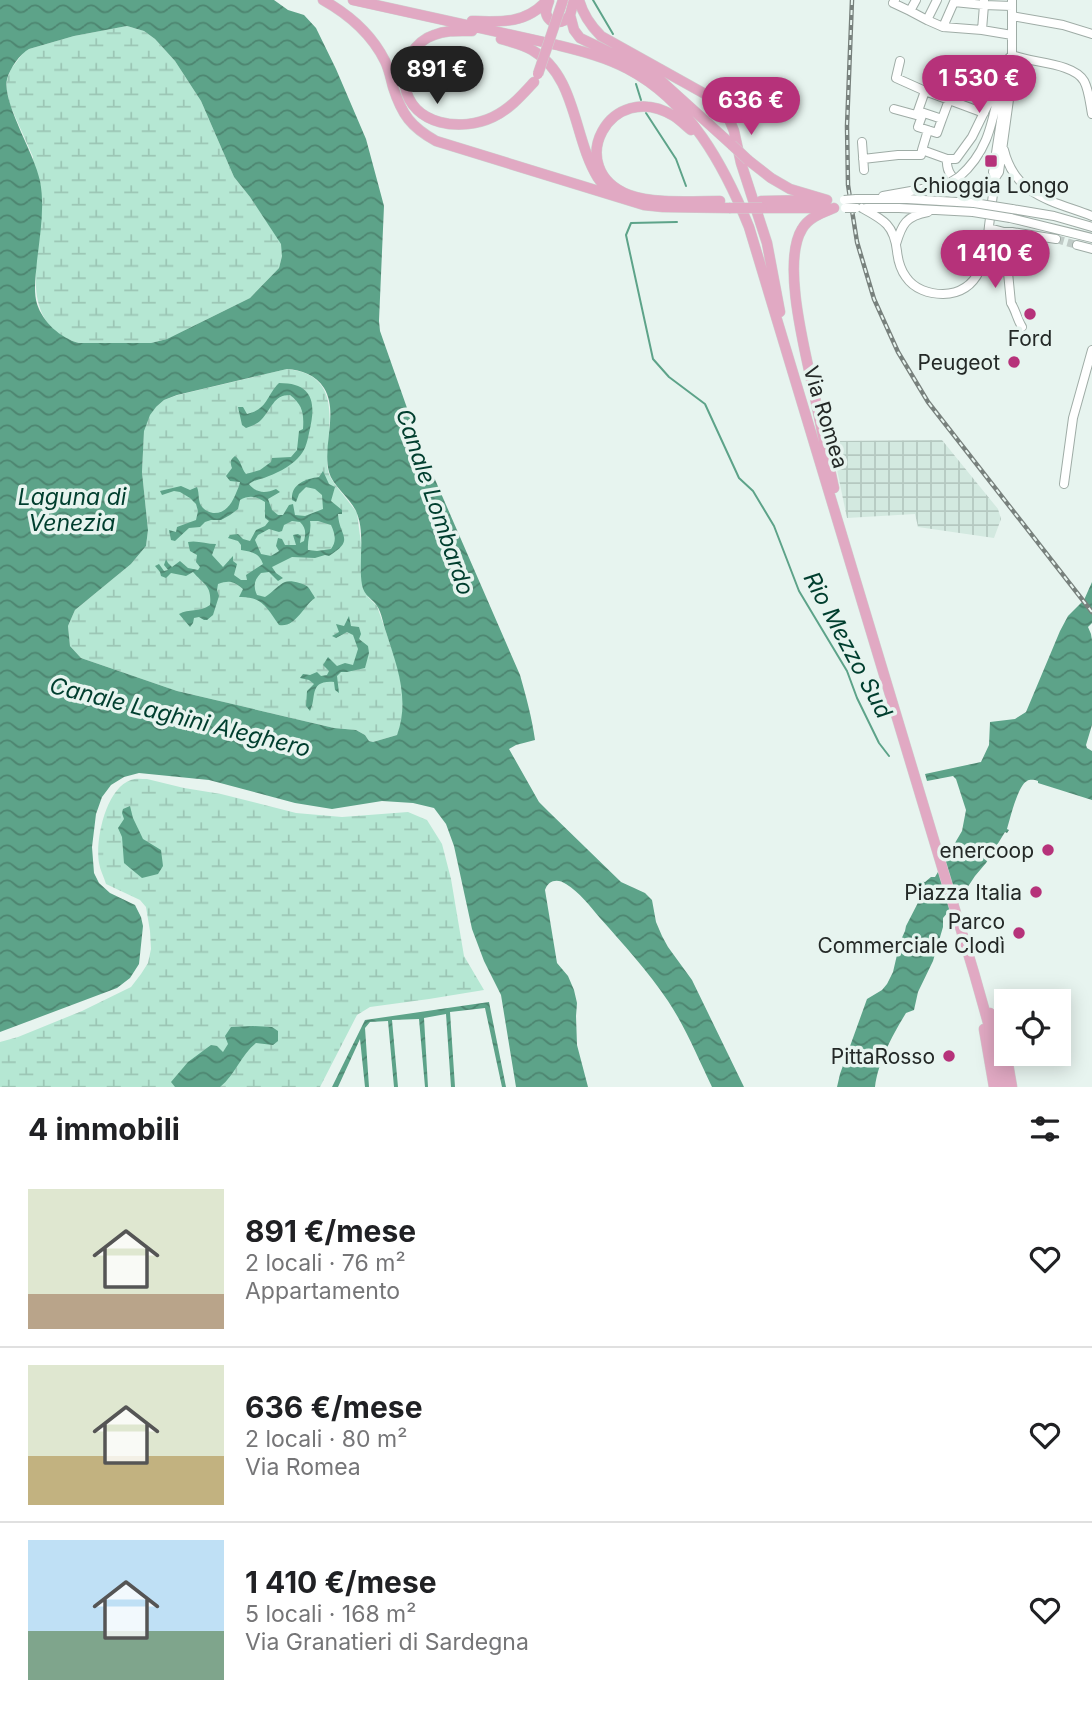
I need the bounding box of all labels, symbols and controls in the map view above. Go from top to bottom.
pin: 891 € [388,46,486,106]
text: 891 € [406,55,468,83]
pin: 1 530 € [914,55,1044,115]
text: 1 530 € [938,64,1020,92]
pin: 636 € [702,78,800,137]
text: 636 € [718,86,784,114]
marker: Chioggia Longo [983,153,999,169]
place label: Chioggia Longo [913,173,1069,198]
pin: 1 410 € [930,230,1060,290]
text: 1 410 € [957,239,1033,267]
marker: Ford [1022,306,1038,322]
place label: Ford [1008,326,1052,351]
place label: Peugeot [917,350,1000,375]
marker: Peugeot [1006,354,1022,370]
street label: Via Romea [799,363,853,471]
water label: Canale Lombardo [390,405,480,599]
water label: Laguna di Venezia [18,483,127,537]
water label: Rio Mezzo Sud [798,567,899,724]
water label: Canale Laghini Aleghero [47,671,313,763]
place label: enercoop [940,838,1034,863]
marker: enercoop [1040,842,1056,858]
place label: Piazza Italia [904,880,1022,905]
marker: Piazza Italia [1028,884,1044,900]
place label: Parco Commerciale Clodì [817,909,1005,958]
marker: Parco Commerciale Clodì [1011,925,1027,941]
map controls [994,989,1071,1066]
button: locate [994,989,1071,1066]
place label: PittaRosso [831,1044,935,1069]
marker: PittaRosso [941,1048,957,1064]
icon: filters [1026,1110,1064,1148]
text: 4 immobili [28,1111,180,1147]
text: 891 €/mese [245,1213,416,1249]
icon: home [84,1217,168,1301]
icon: heart [1026,1240,1064,1278]
text: 2 locali · 76 m² [245,1249,406,1277]
text: Appartamento [245,1277,400,1305]
text: 636 €/mese [245,1389,423,1425]
icon: home [84,1393,168,1477]
icon: heart [1026,1416,1064,1454]
text: 2 locali · 80 m² [245,1425,407,1453]
text: Via Romea [245,1453,361,1481]
text: 1 410 €/mese [245,1564,437,1600]
icon: home [84,1568,168,1652]
icon: heart [1026,1591,1064,1629]
text: 5 locali · 168 m² [245,1600,416,1628]
text: Via Granatieri di Sardegna [245,1628,529,1656]

